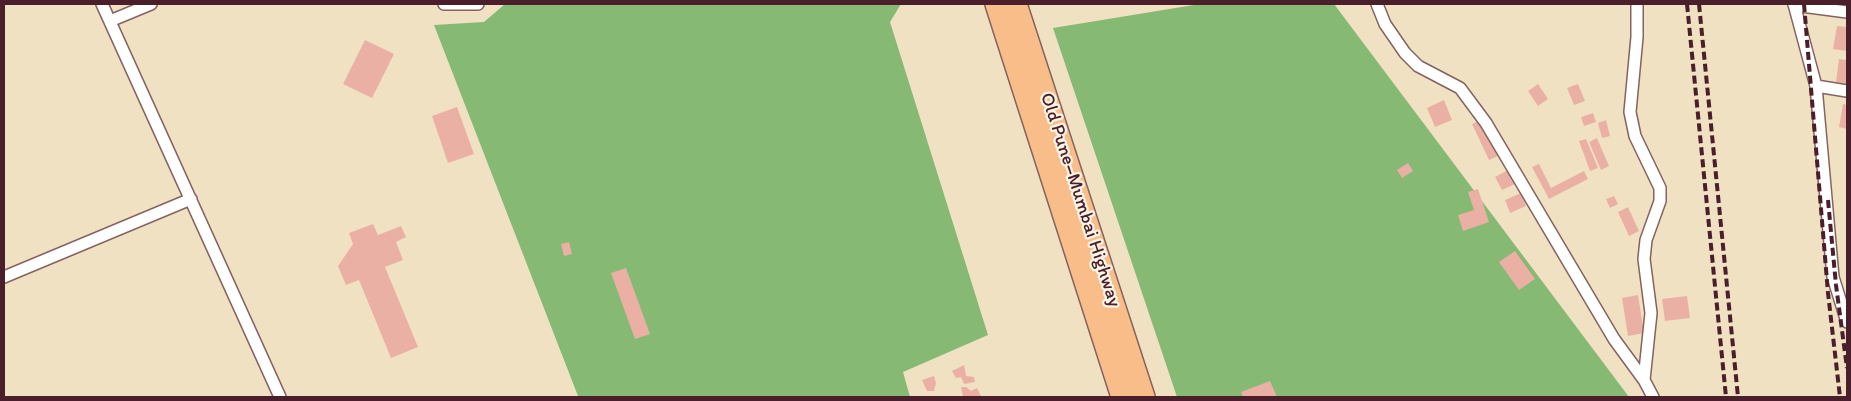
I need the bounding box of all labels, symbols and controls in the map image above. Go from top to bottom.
street label: Old Pune–Mumbai Highway [1035,90,1125,310]

